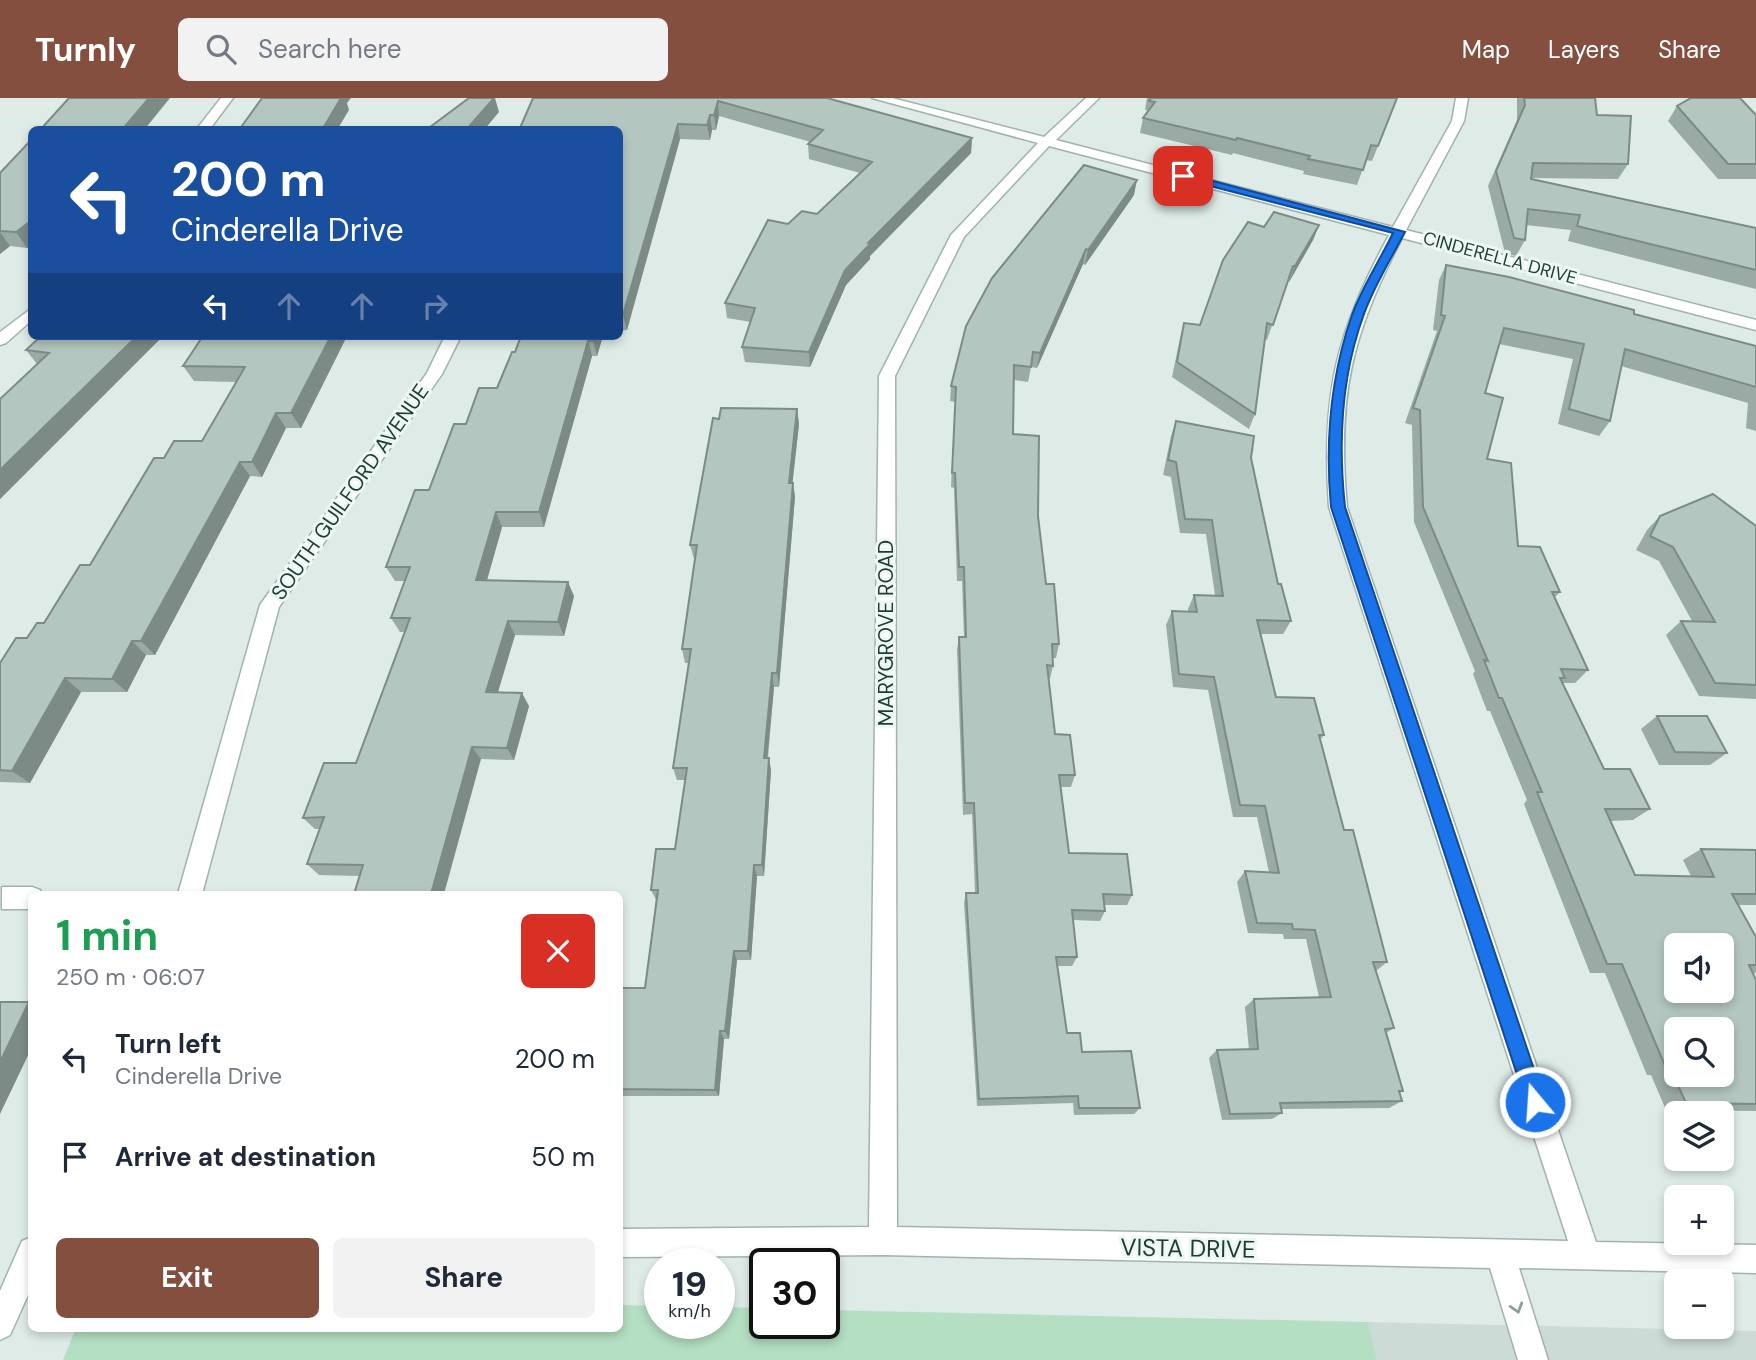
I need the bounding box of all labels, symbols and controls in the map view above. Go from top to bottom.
search box [178,18,668,81]
text: Turnly [35,28,136,71]
icon: search [202,30,240,68]
text: Search here [258,32,401,66]
text: Map [1462,34,1510,65]
text: Layers [1548,34,1620,65]
text: Share [1658,34,1721,65]
pin [1153,146,1213,206]
text: 200 m [171,147,326,211]
icon: left [56,154,147,245]
icon: arrive [1164,157,1202,195]
text: Cinderella Drive [171,209,404,251]
street label: CINDERELLA DRIVE [1420,226,1580,290]
icon: left [197,287,235,325]
icon: ahead [270,287,308,325]
icon: ahead [343,287,381,325]
icon: right [416,287,454,325]
street label: SOUTH GUILFORD AVENUE [265,379,435,605]
street label: MARYGROVE ROAD [872,540,900,726]
text: 1 min [56,908,158,963]
button: close [521,914,595,988]
map controls [1664,933,1734,1339]
button: sound [1664,933,1734,1003]
text: 250 m · 06:07 [56,962,205,992]
button: search [1664,1017,1734,1087]
text: Turn left [115,1027,222,1061]
icon: left [56,1040,94,1078]
text: 200 m [515,1042,595,1076]
text: Cinderella Drive [115,1061,282,1091]
position arrow [1498,1065,1572,1139]
button: layers [1664,1101,1734,1171]
icon: arrive [56,1138,94,1176]
text: Arrive at destination [115,1140,376,1174]
text: 50 m [531,1140,595,1174]
button: + [1664,1185,1734,1255]
street label: VISTA DRIVE [1120,1231,1256,1265]
button: Exit [56,1238,319,1318]
button: Share [333,1238,595,1318]
speed limit sign: 30 [749,1248,840,1339]
text: 19 [672,1261,707,1307]
button: − [1664,1269,1734,1339]
text: km/h [668,1299,711,1323]
one-way arrow [1509,1301,1523,1313]

